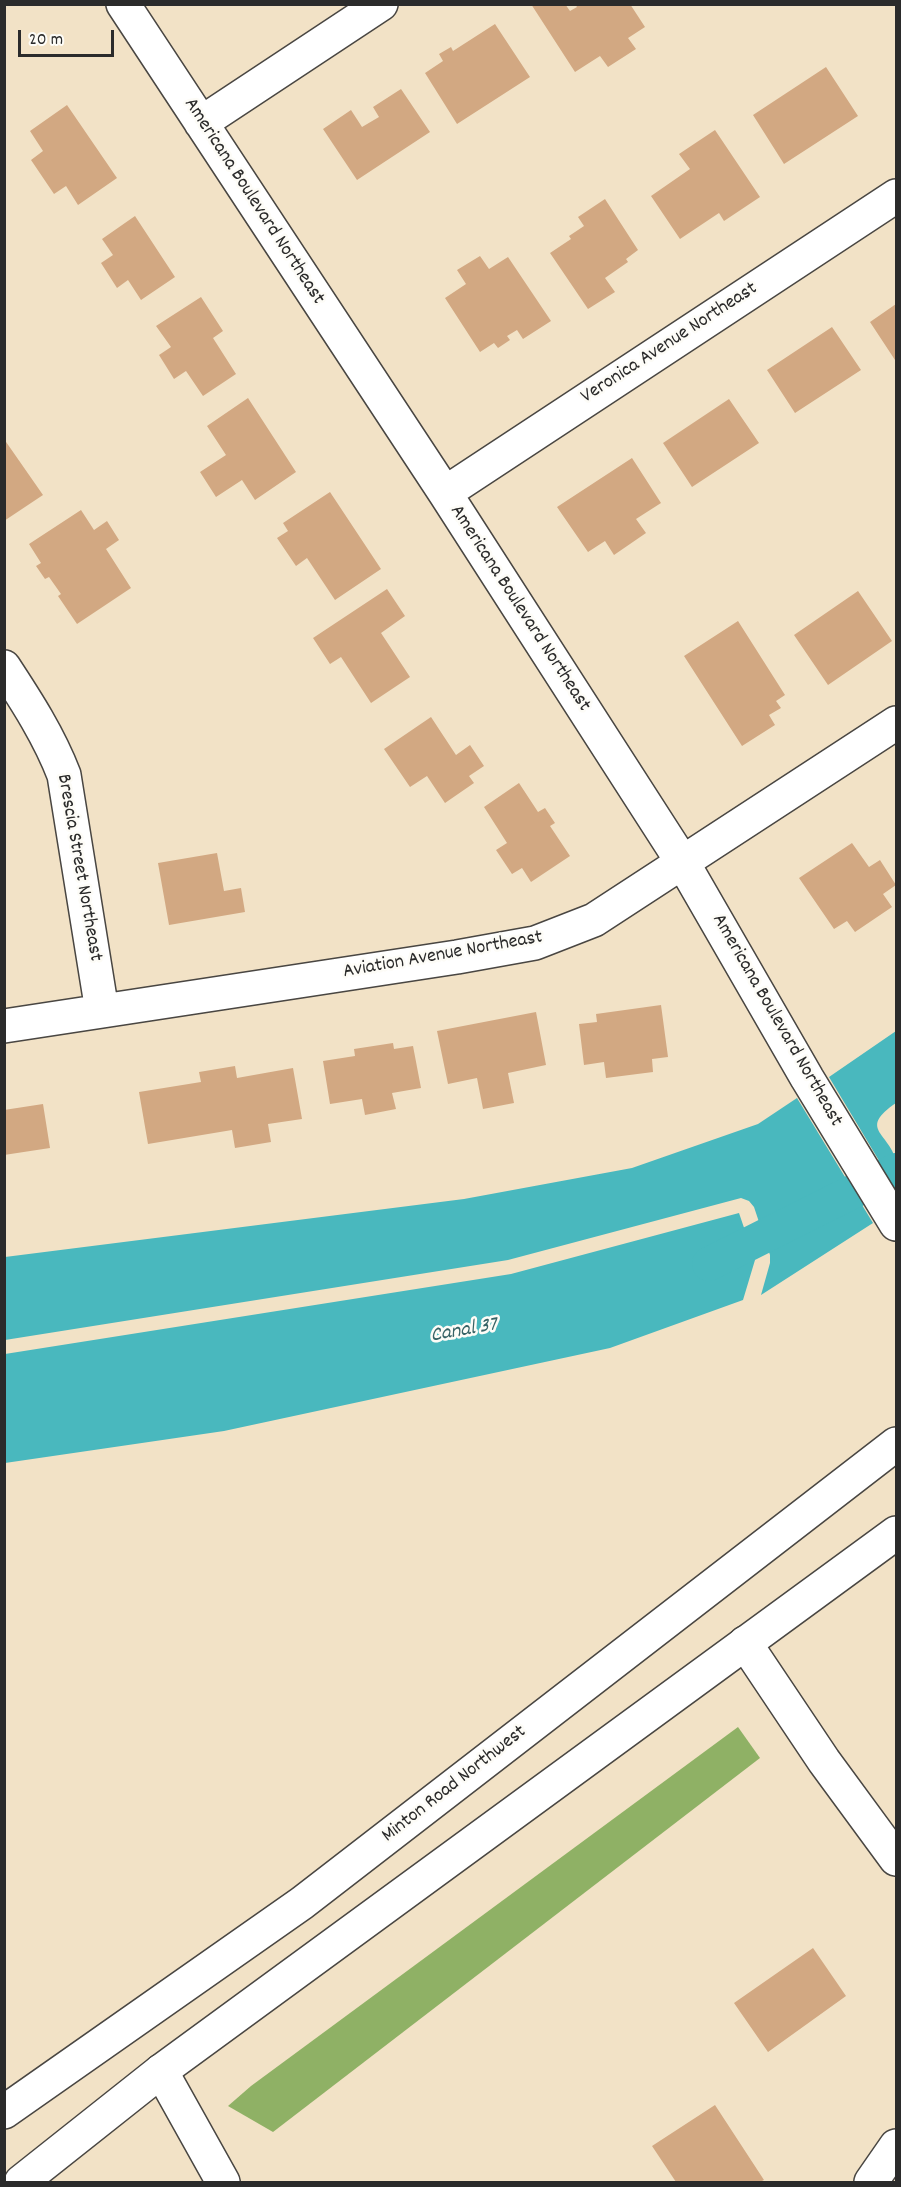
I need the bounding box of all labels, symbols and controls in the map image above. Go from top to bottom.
scale bar [21,18,117,56]
text: 20 m [29,28,63,53]
street label: Americana Boulevard Northeast [177,94,329,310]
street label: Veronica Avenue Northeast [577,278,763,410]
street label: Americana Boulevard Northeast [443,501,595,717]
street label: Brescia Street Northeast [50,773,106,963]
street label: Americana Boulevard Northeast [705,910,847,1132]
street label: Aviation Avenue Northeast [341,927,545,985]
water label: Canal 37 [429,1314,499,1350]
street label: Minton Road Northwest [378,1721,532,1849]

